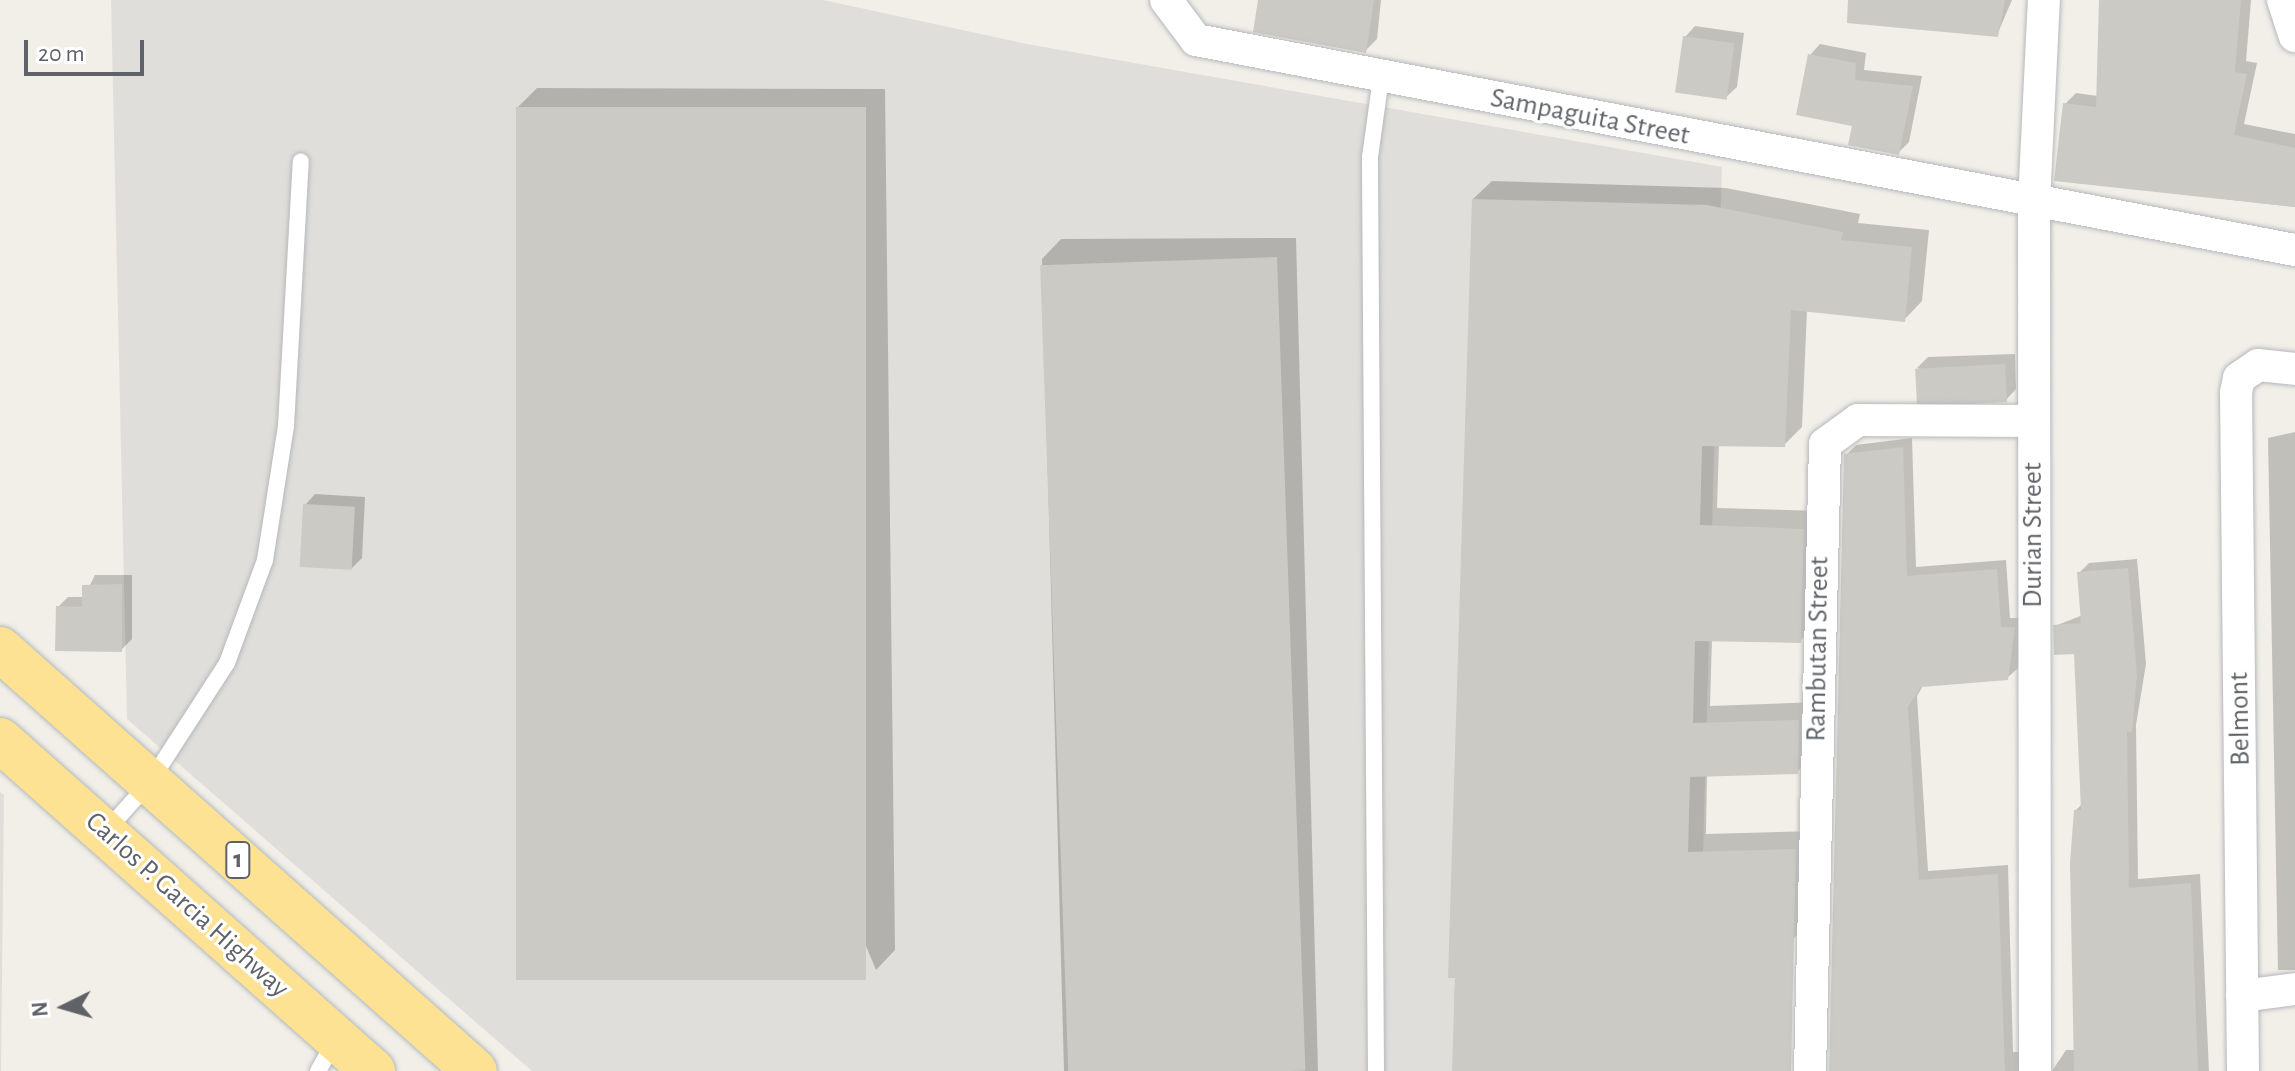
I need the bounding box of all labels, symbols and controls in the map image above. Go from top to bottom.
scale bar [28,24,148,74]
text: 20 m [38,42,85,66]
street label: Sampaguita Street [1488,81,1692,153]
street label: Durian Street [2016,462,2050,608]
street label: Rambutan Street [1800,556,1836,742]
street label: Belmont [2222,672,2258,766]
street label: Carlos P. Garcia Highway [78,805,296,1005]
road number: 1 [224,838,252,882]
north arrow [24,967,104,1047]
text: N [28,1001,52,1018]

